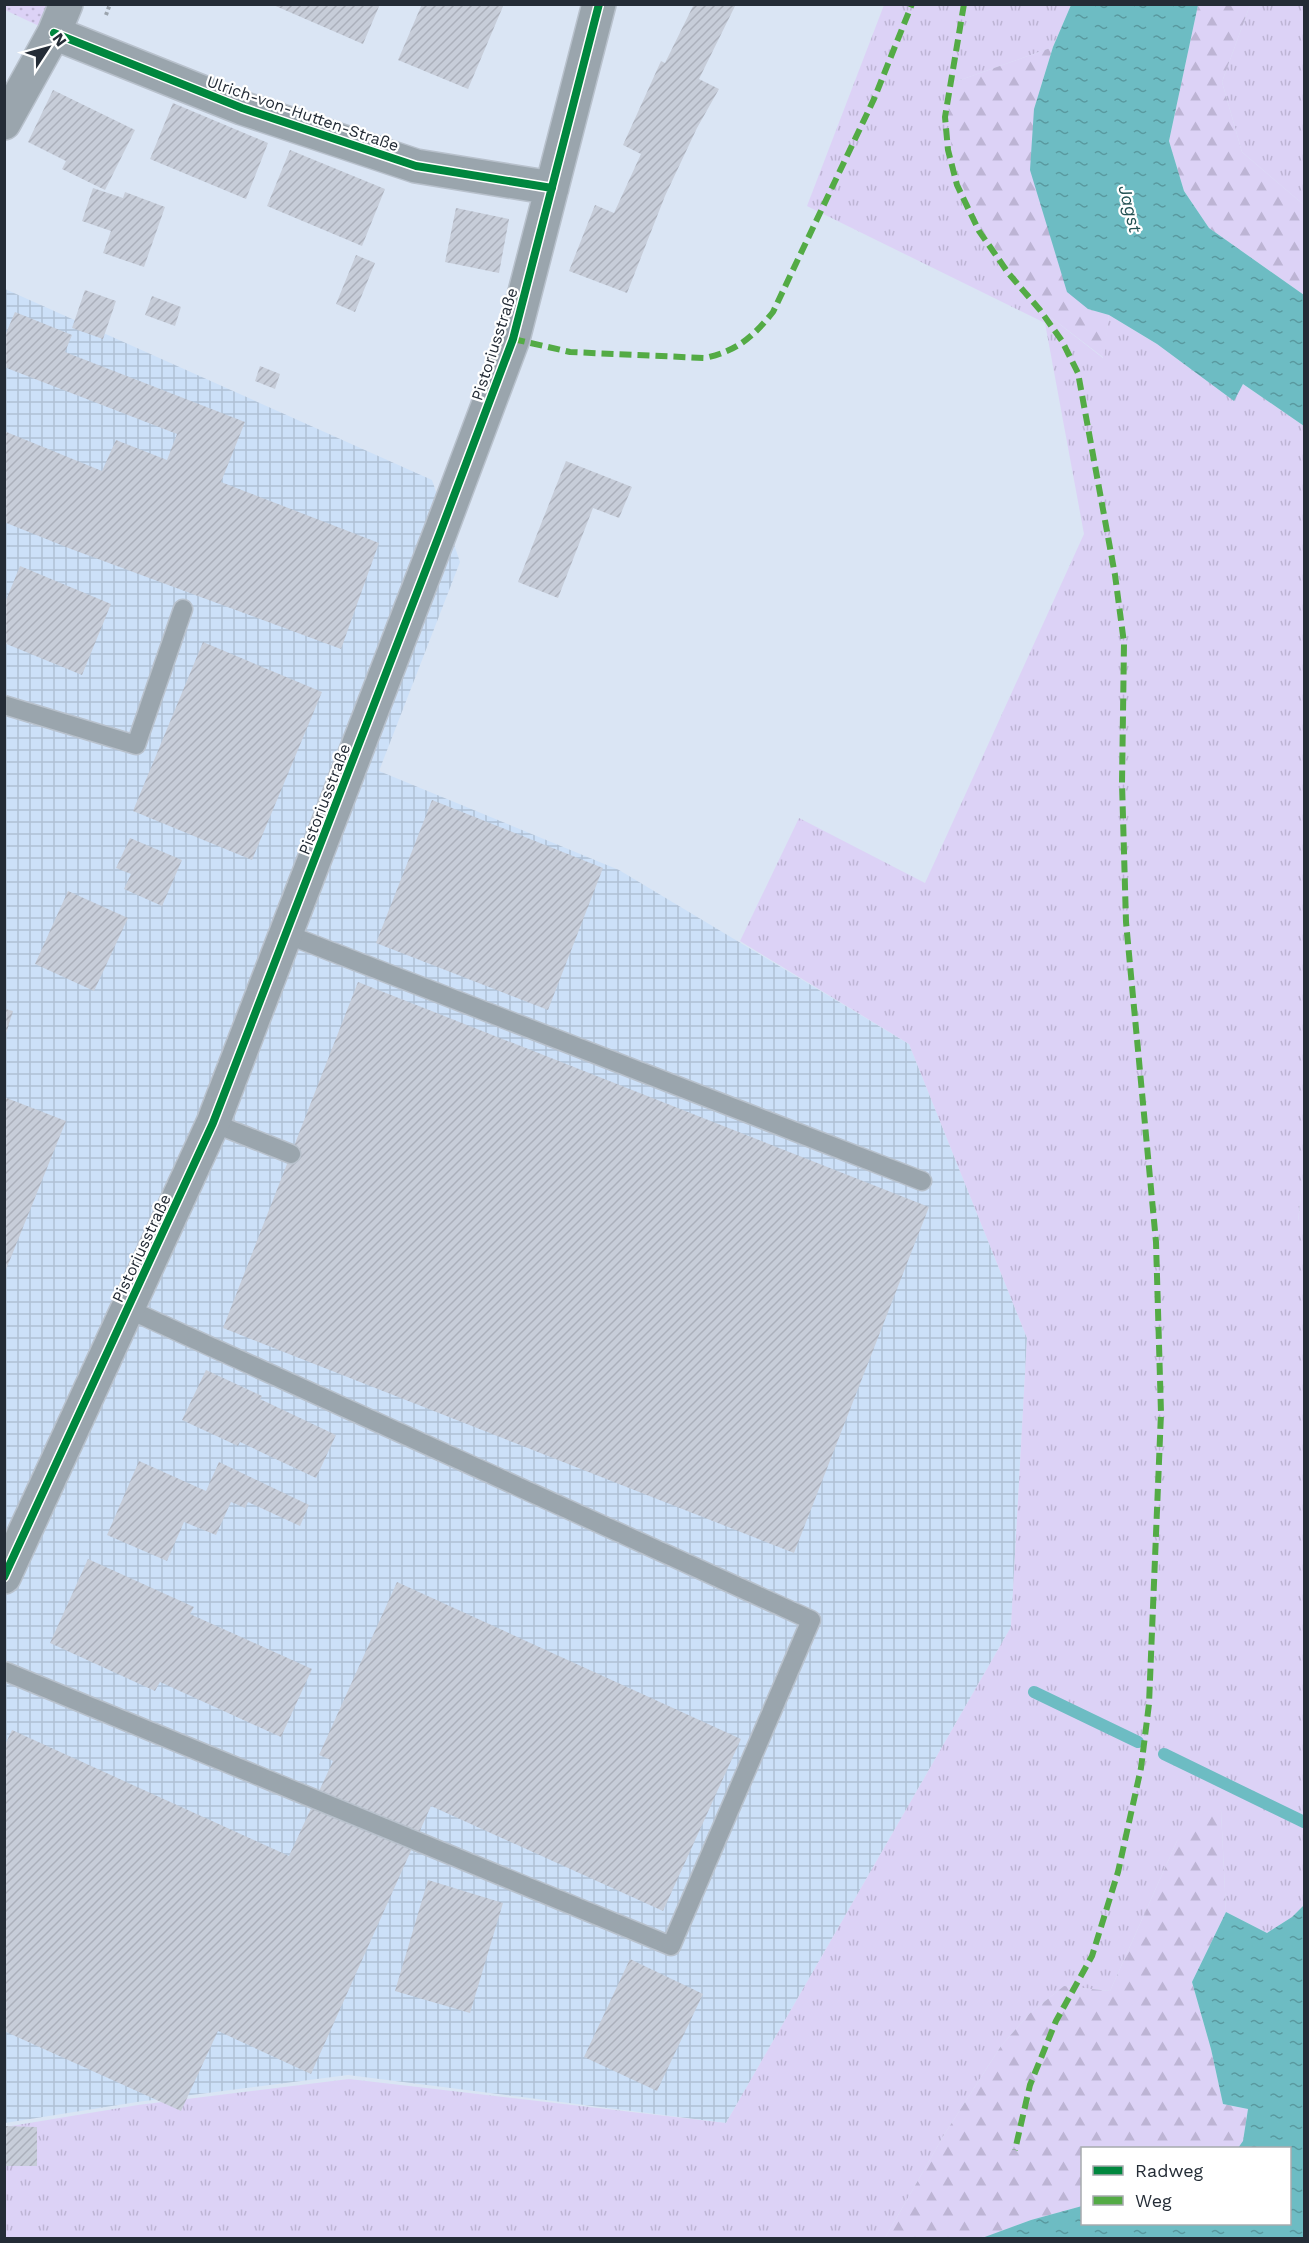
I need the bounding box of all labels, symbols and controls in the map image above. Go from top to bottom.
north arrow [18,18,78,78]
text: N [49,29,71,50]
street label: Ulrich-von-Hutten-Straße [204,72,401,155]
water label: Jagst [1114,183,1147,236]
street label: Pistoriusstraße [467,285,522,403]
street label: Pistoriusstraße [295,741,354,857]
street label: Pistoriusstraße [108,1191,175,1305]
legend [1081,2147,1291,2225]
text: Radweg [1135,2160,1204,2181]
text: Weg [1135,2190,1172,2211]

